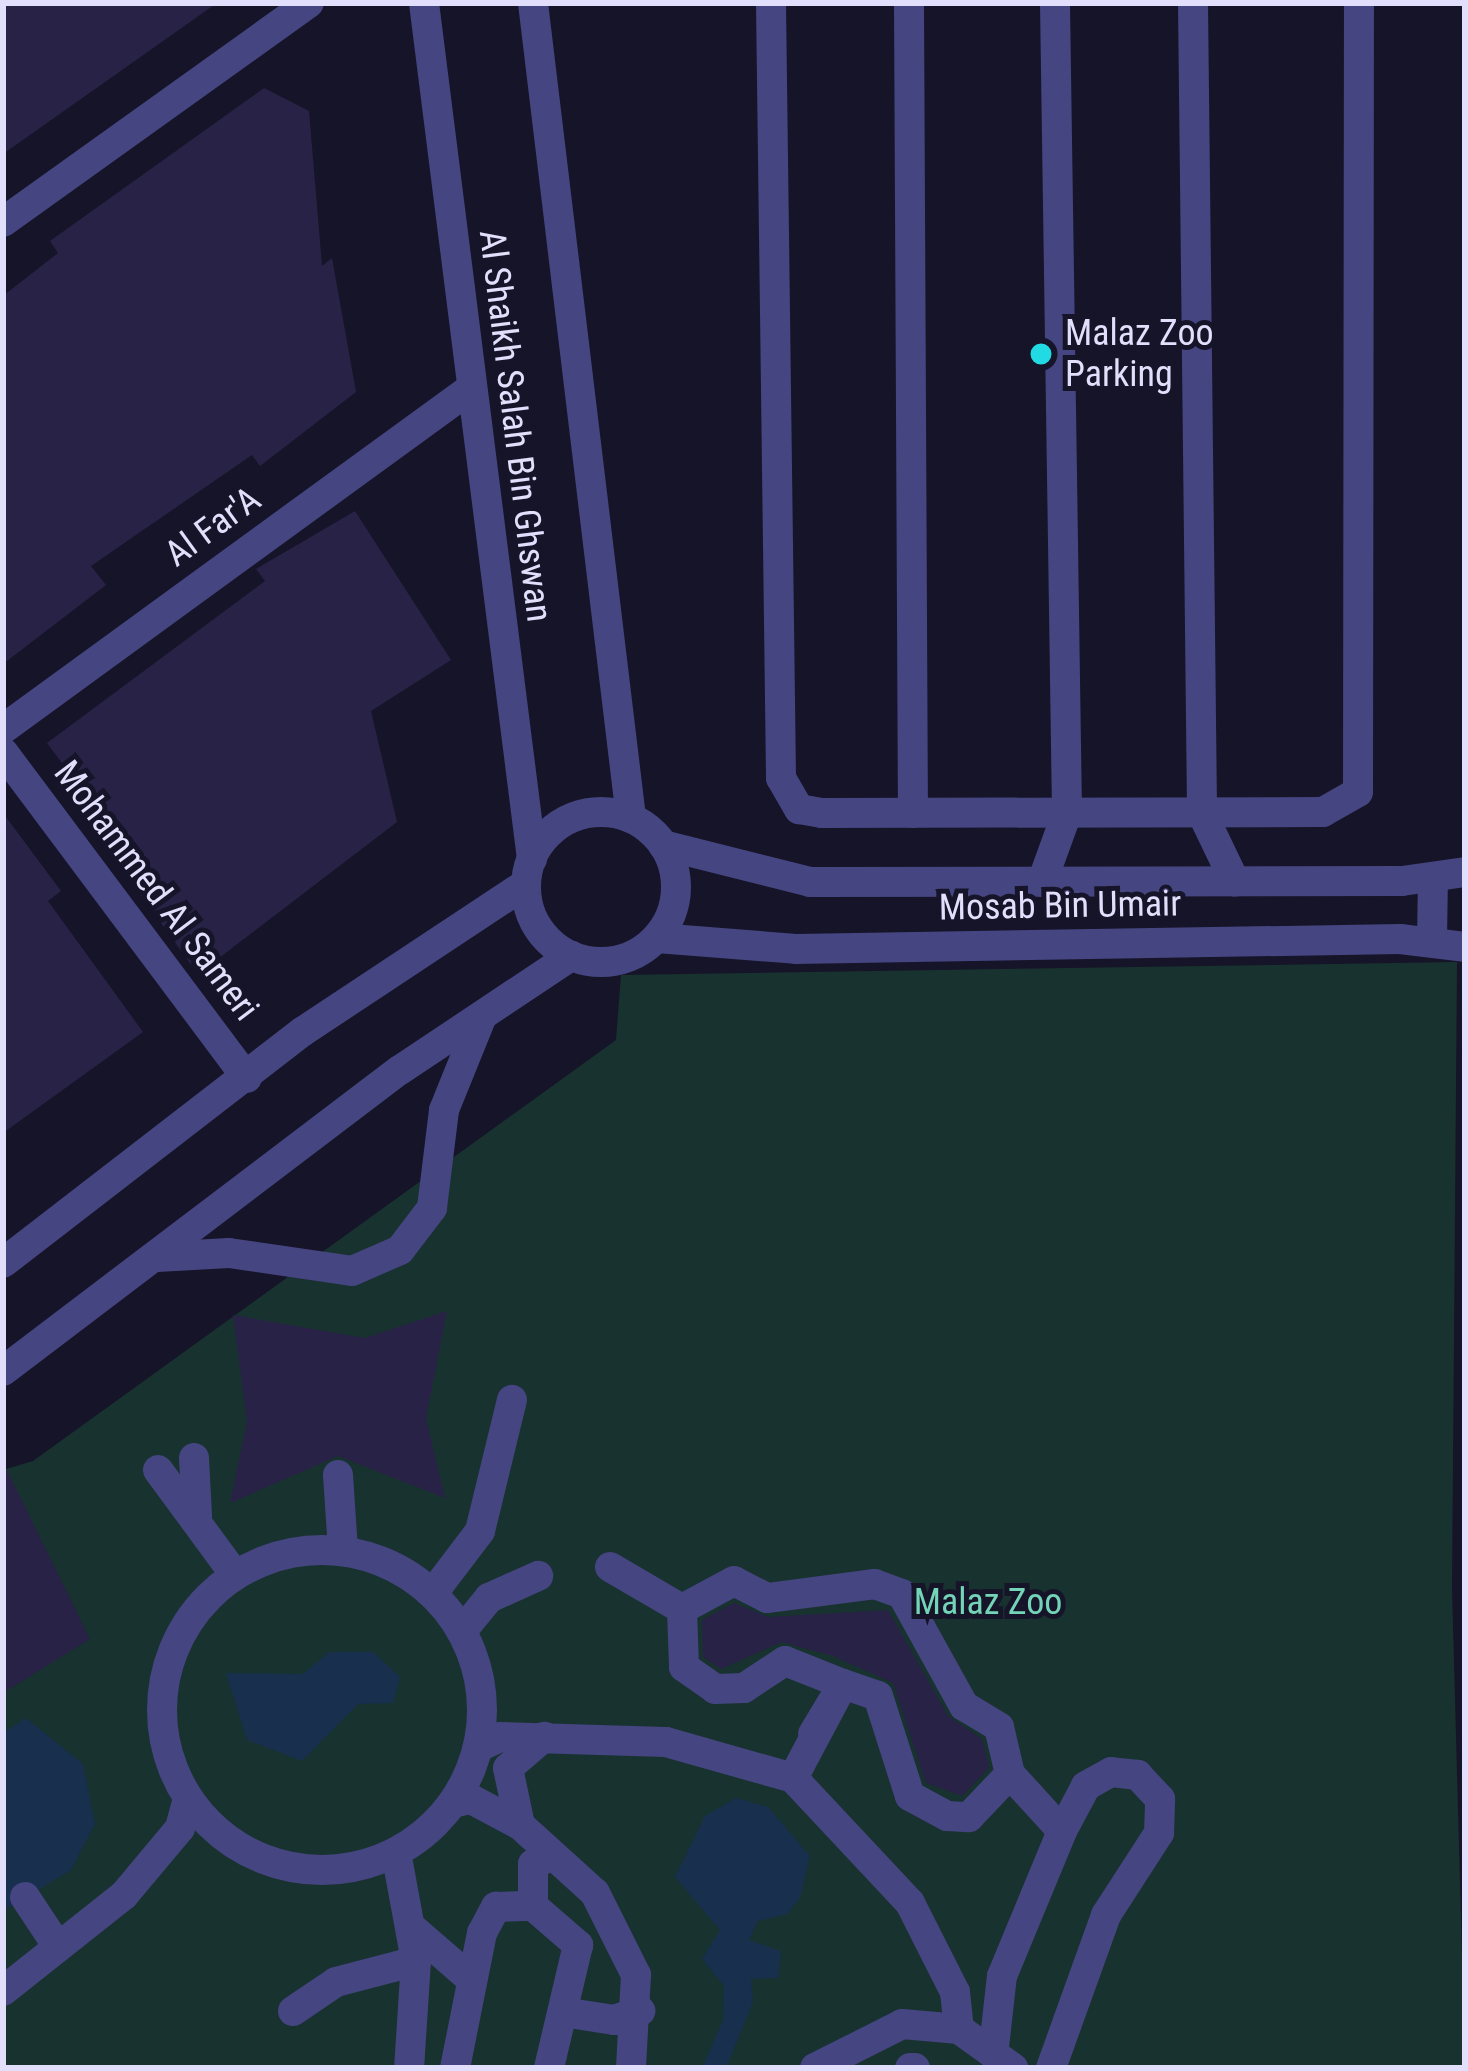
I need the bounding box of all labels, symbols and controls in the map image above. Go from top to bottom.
street label: Al Shaikh Salah Bin Ghswan [470,228,560,624]
place label: Malaz Zoo Parking [1065,311,1214,396]
marker: Malaz Zoo Parking [1028,341,1054,367]
street label: Al Far'A [157,478,269,576]
street label: Mohammed Al Sameri [44,753,268,1029]
street label: Mosab Bin Umair [938,882,1182,930]
park label: Malaz Zoo [914,1581,1062,1625]

